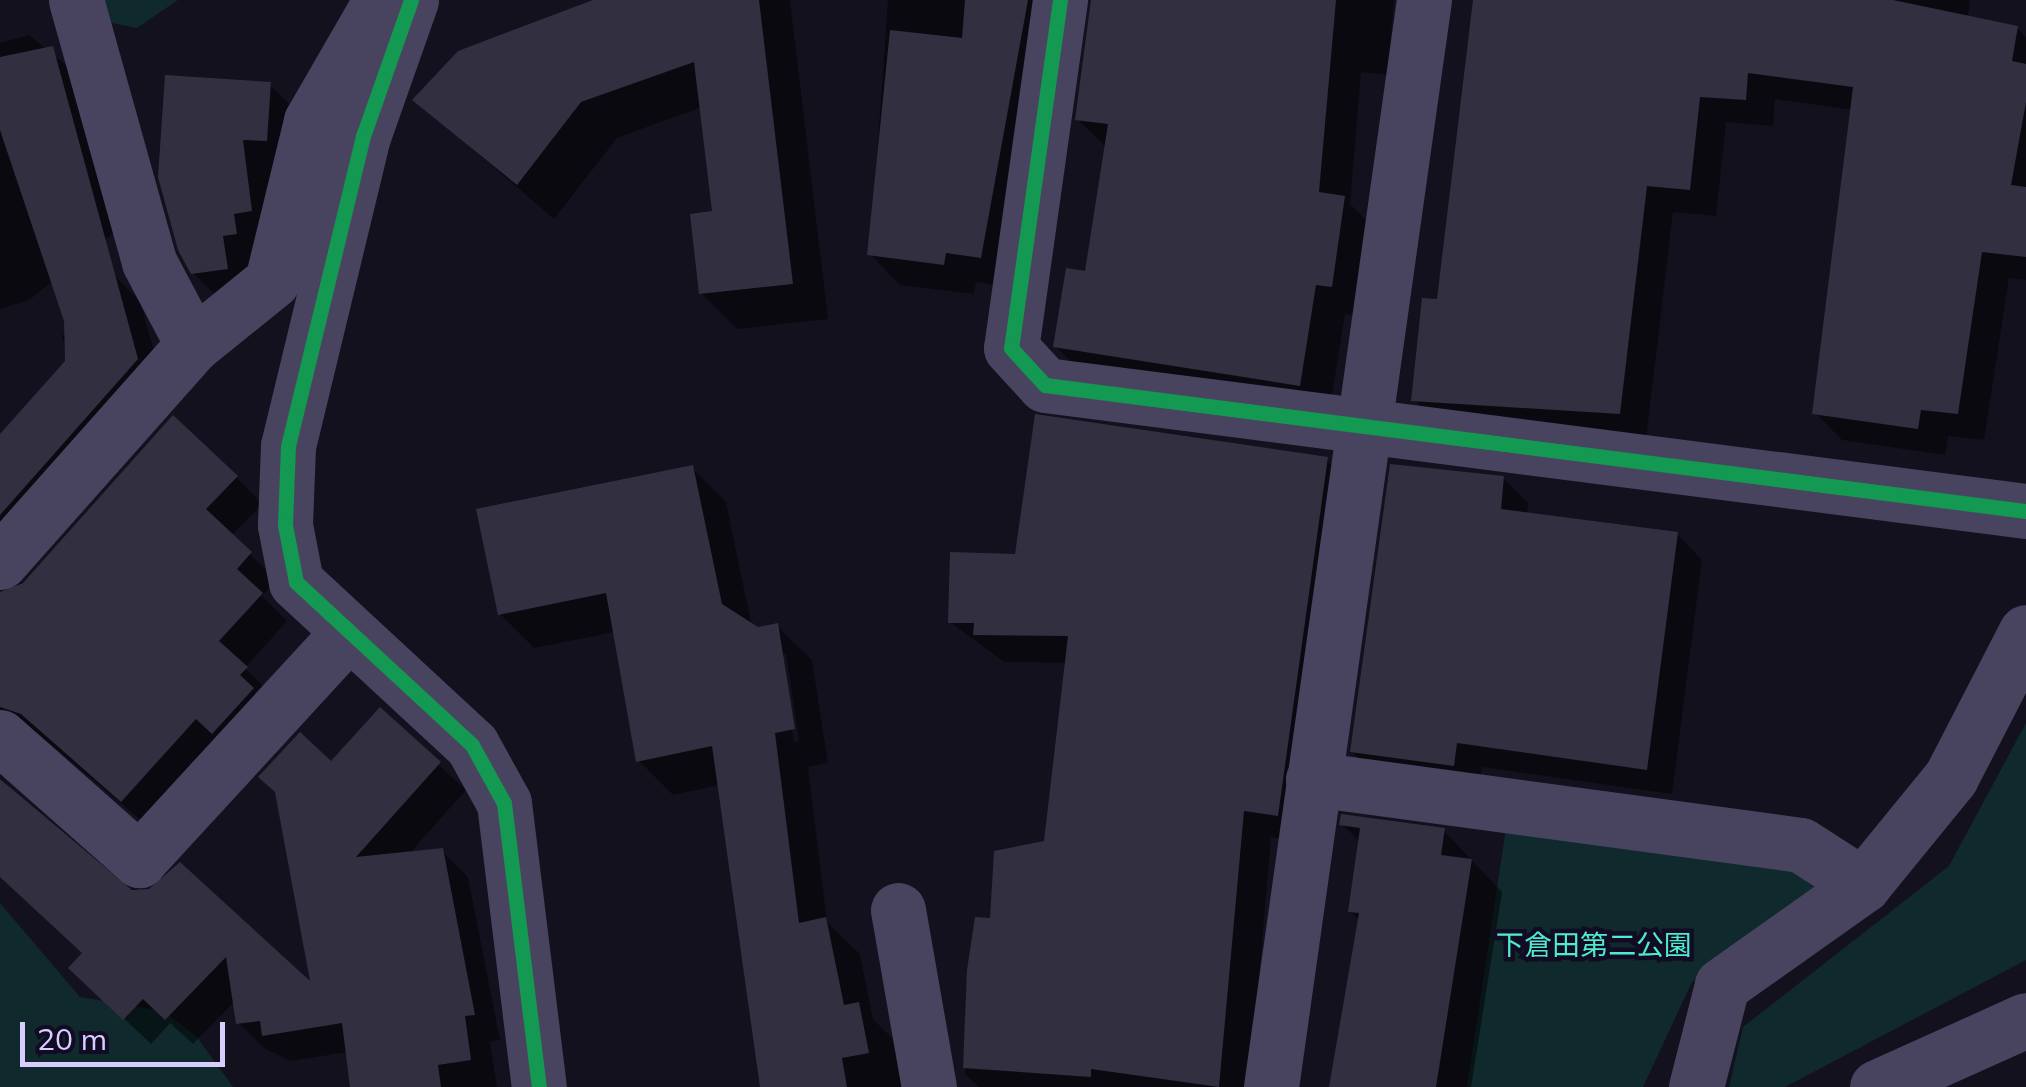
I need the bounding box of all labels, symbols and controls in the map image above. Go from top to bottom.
park label: 下倉田第二公園 [1496,928,1692,962]
scale bar [25,1002,230,1064]
text: 20 m [37,1020,107,1058]

